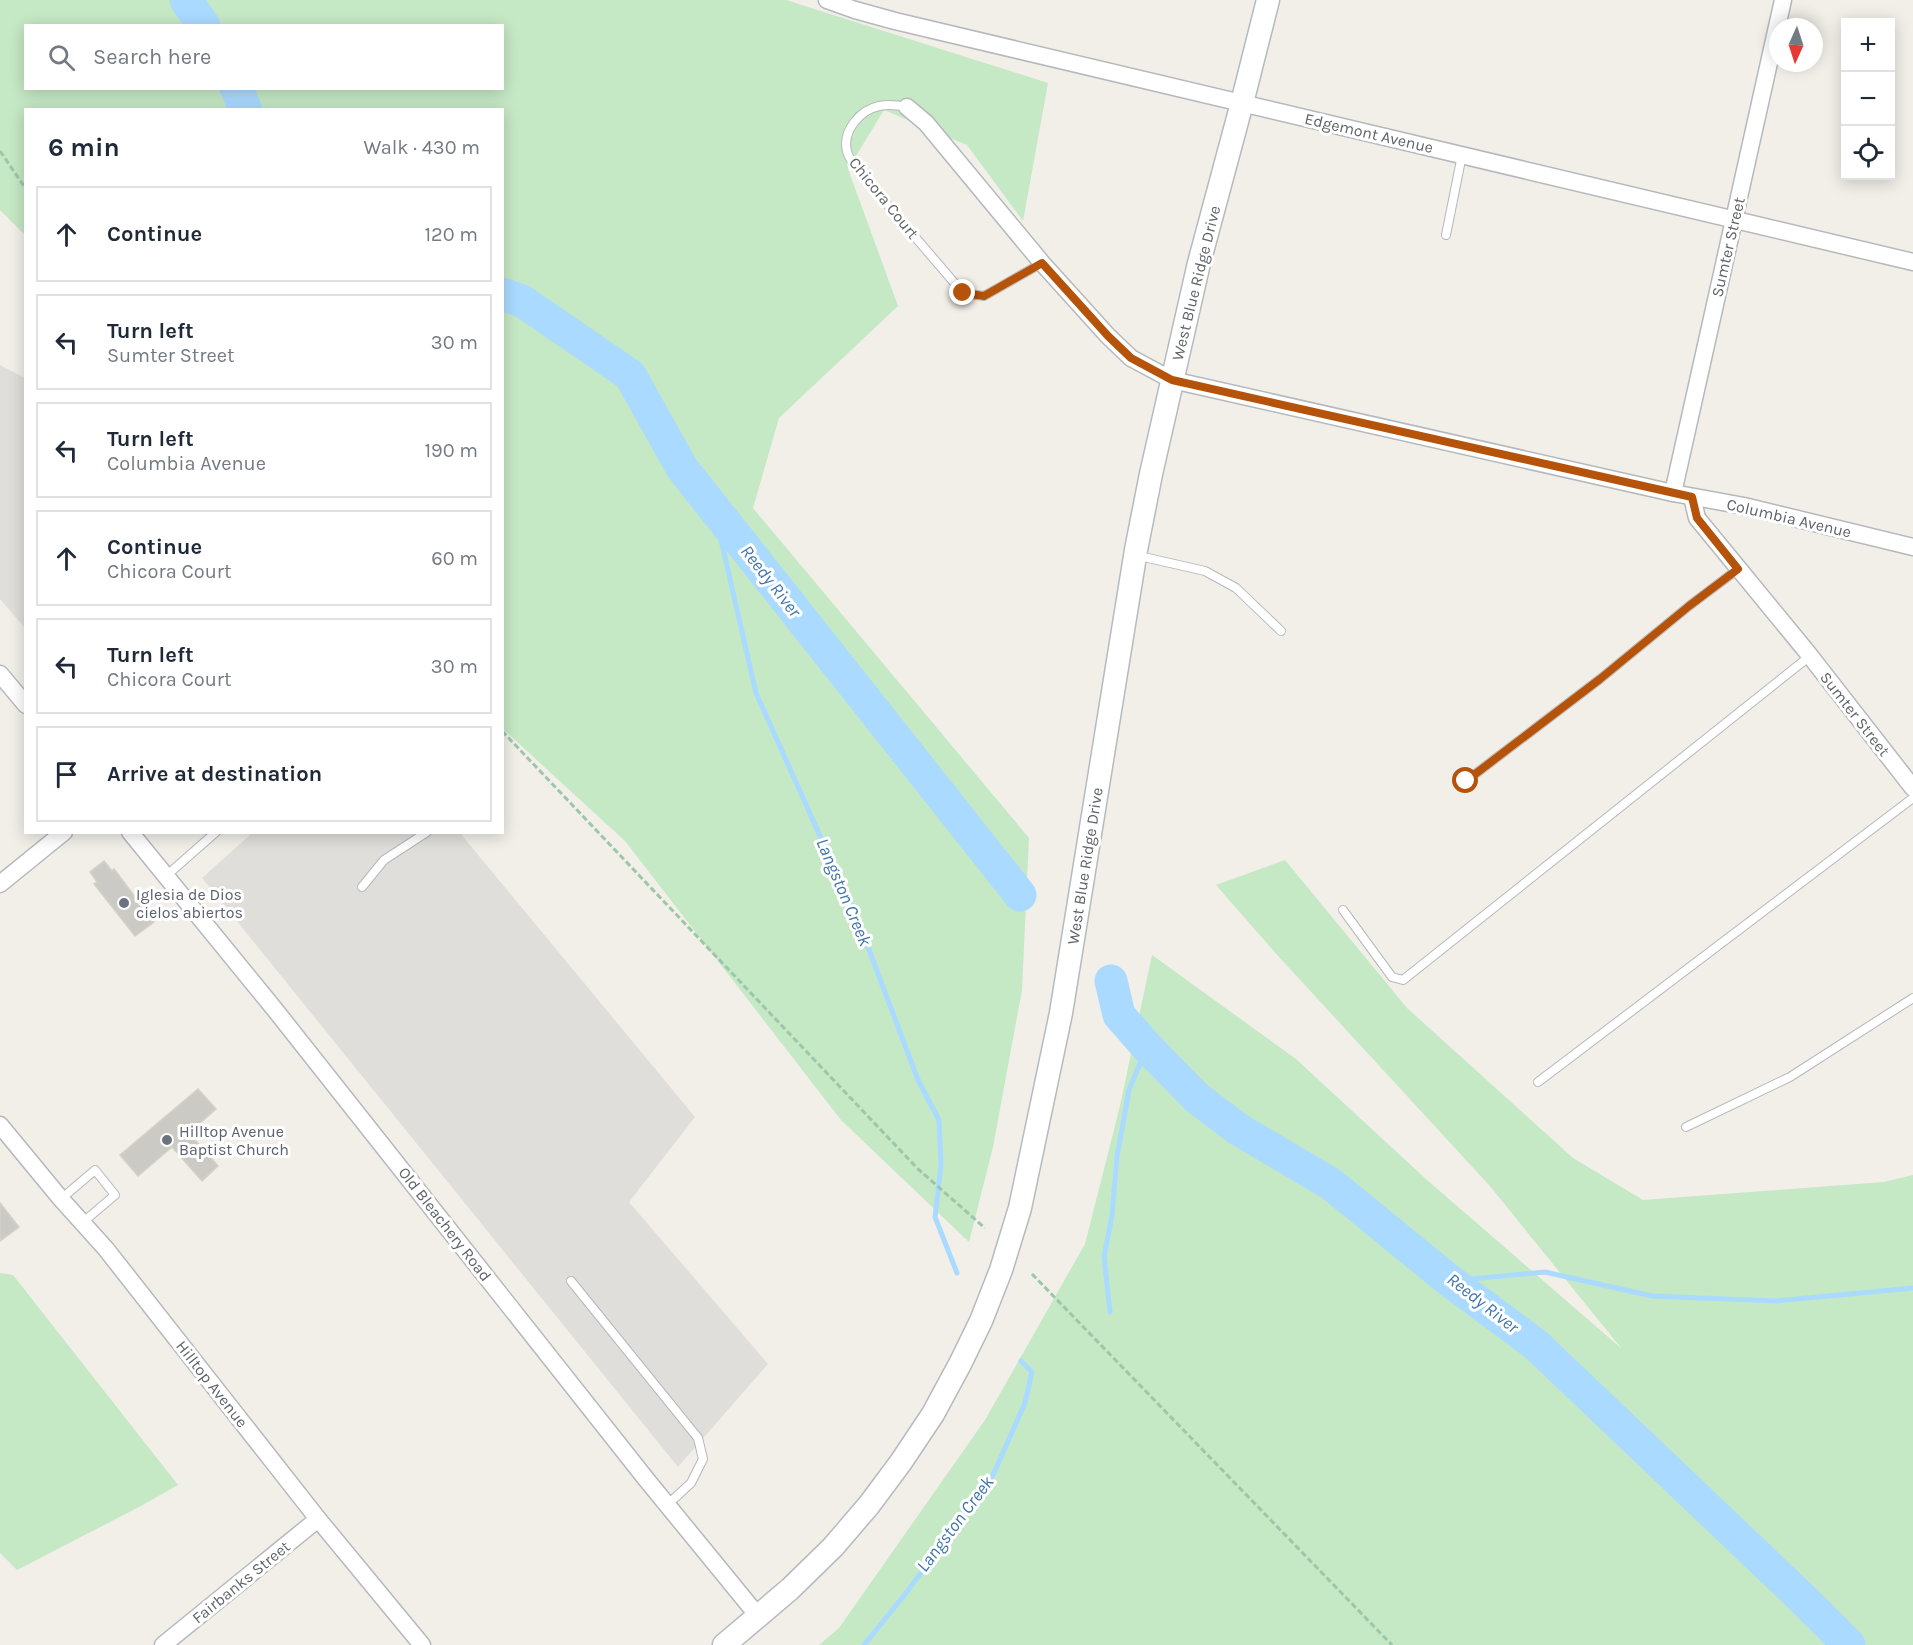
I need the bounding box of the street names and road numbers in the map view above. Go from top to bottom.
street label: Edgemont Avenue [1303,109,1435,157]
street label: Chicora Court [845,153,923,243]
street label: Sumter Street [1707,195,1749,299]
street label: West Blue Ridge Drive [1168,204,1224,362]
street label: Columbia Avenue [1725,494,1853,542]
street label: Sumter Street [1816,668,1894,760]
street label: West Blue Ridge Drive [1063,786,1107,946]
street label: Old Bleachery Road [395,1163,495,1285]
street label: Hilltop Avenue [172,1337,252,1431]
street label: Fairbanks Street [188,1537,294,1627]

